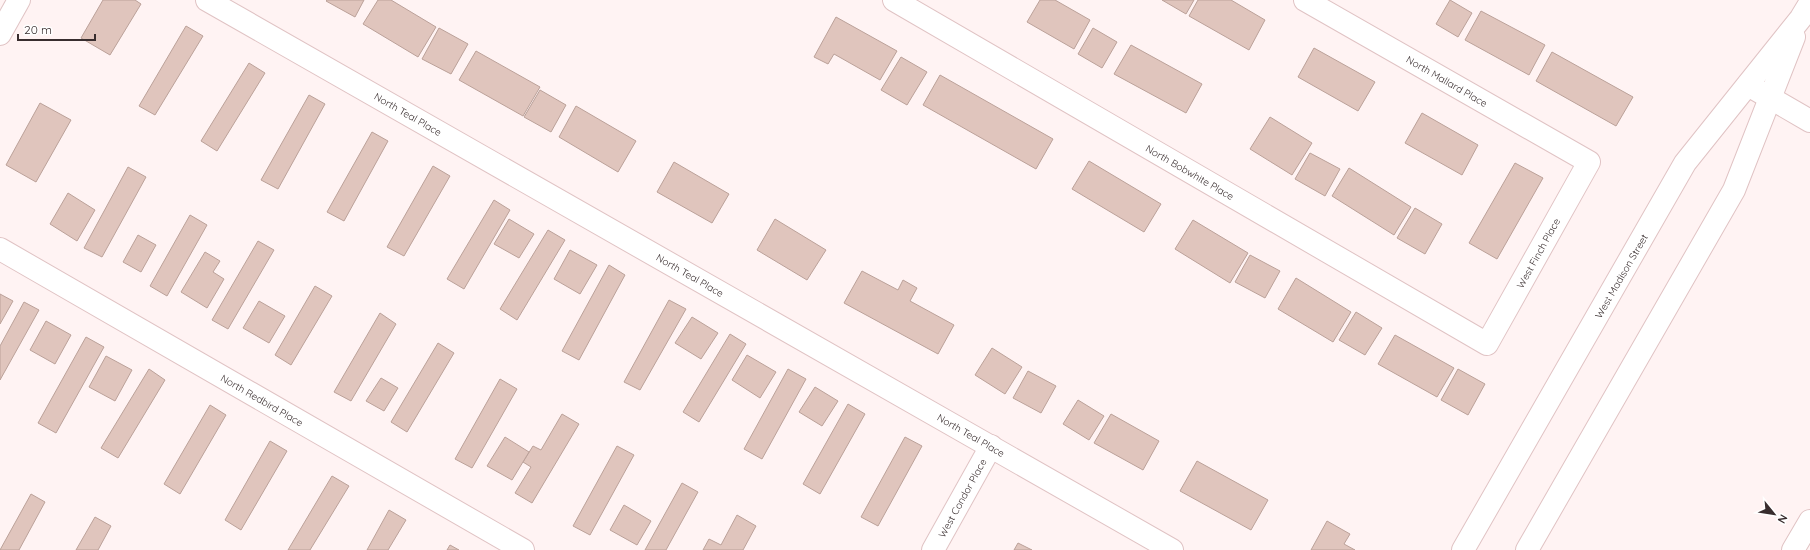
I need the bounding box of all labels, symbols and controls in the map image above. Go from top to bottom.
scale bar [18,16,95,42]
text: 20 m [24,22,52,37]
street label: North Mallard Place [1404,53,1490,110]
street label: North Teal Place [372,90,444,139]
street label: North Bobwhite Place [1143,142,1237,203]
street label: West Finch Place [1514,216,1563,291]
street label: West Madison Street [1592,231,1651,321]
street label: North Teal Place [654,251,726,300]
street label: North Redbird Place [218,372,306,430]
street label: North Teal Place [935,411,1007,460]
street label: West Condor Place [935,456,990,540]
north arrow [1754,494,1794,534]
text: N [1775,512,1791,526]

